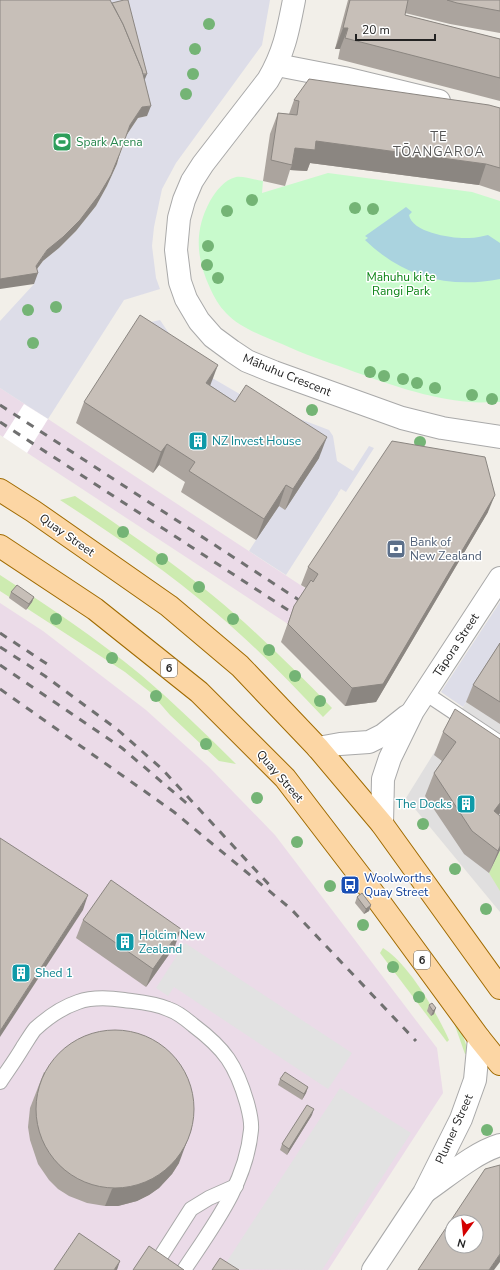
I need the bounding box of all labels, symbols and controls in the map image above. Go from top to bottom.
scale bar [356,16,435,42]
text: 20 m [362,22,390,38]
district label: TE TŌANGAROA [393,128,485,161]
sports icon: Spark Arena [51,131,73,153]
place label: Spark Arena [76,134,143,150]
park label: Māhuhu ki te Rangi Park [366,269,436,299]
street label: Māhuhu Crescent [240,350,334,400]
building icon: NZ Invest House [187,430,209,452]
place label: NZ Invest House [212,433,301,449]
street label: Quay Street [36,510,99,560]
place label: Bank of New Zealand [410,534,482,564]
bank icon: Bank of New Zealand [385,538,407,560]
street label: Tāpora Street [429,609,483,680]
road number: 6 [161,659,177,677]
street label: Quay Street [253,747,308,806]
building icon: The Docks [455,793,477,815]
place label: The Docks [396,796,452,812]
place label: Woolworths Quay Street [364,870,432,900]
bus stop icon: Woolworths Quay Street [339,874,361,896]
place label: Holcim New Zealand [139,927,205,957]
building icon: Holcim New Zealand [114,931,136,953]
road number: 6 [414,951,430,969]
building icon: Shed 1 [10,962,32,984]
place label: Shed 1 [35,965,73,981]
street label: Plumer Street [432,1091,477,1166]
north arrow [444,1214,484,1254]
text: N [456,1235,467,1251]

